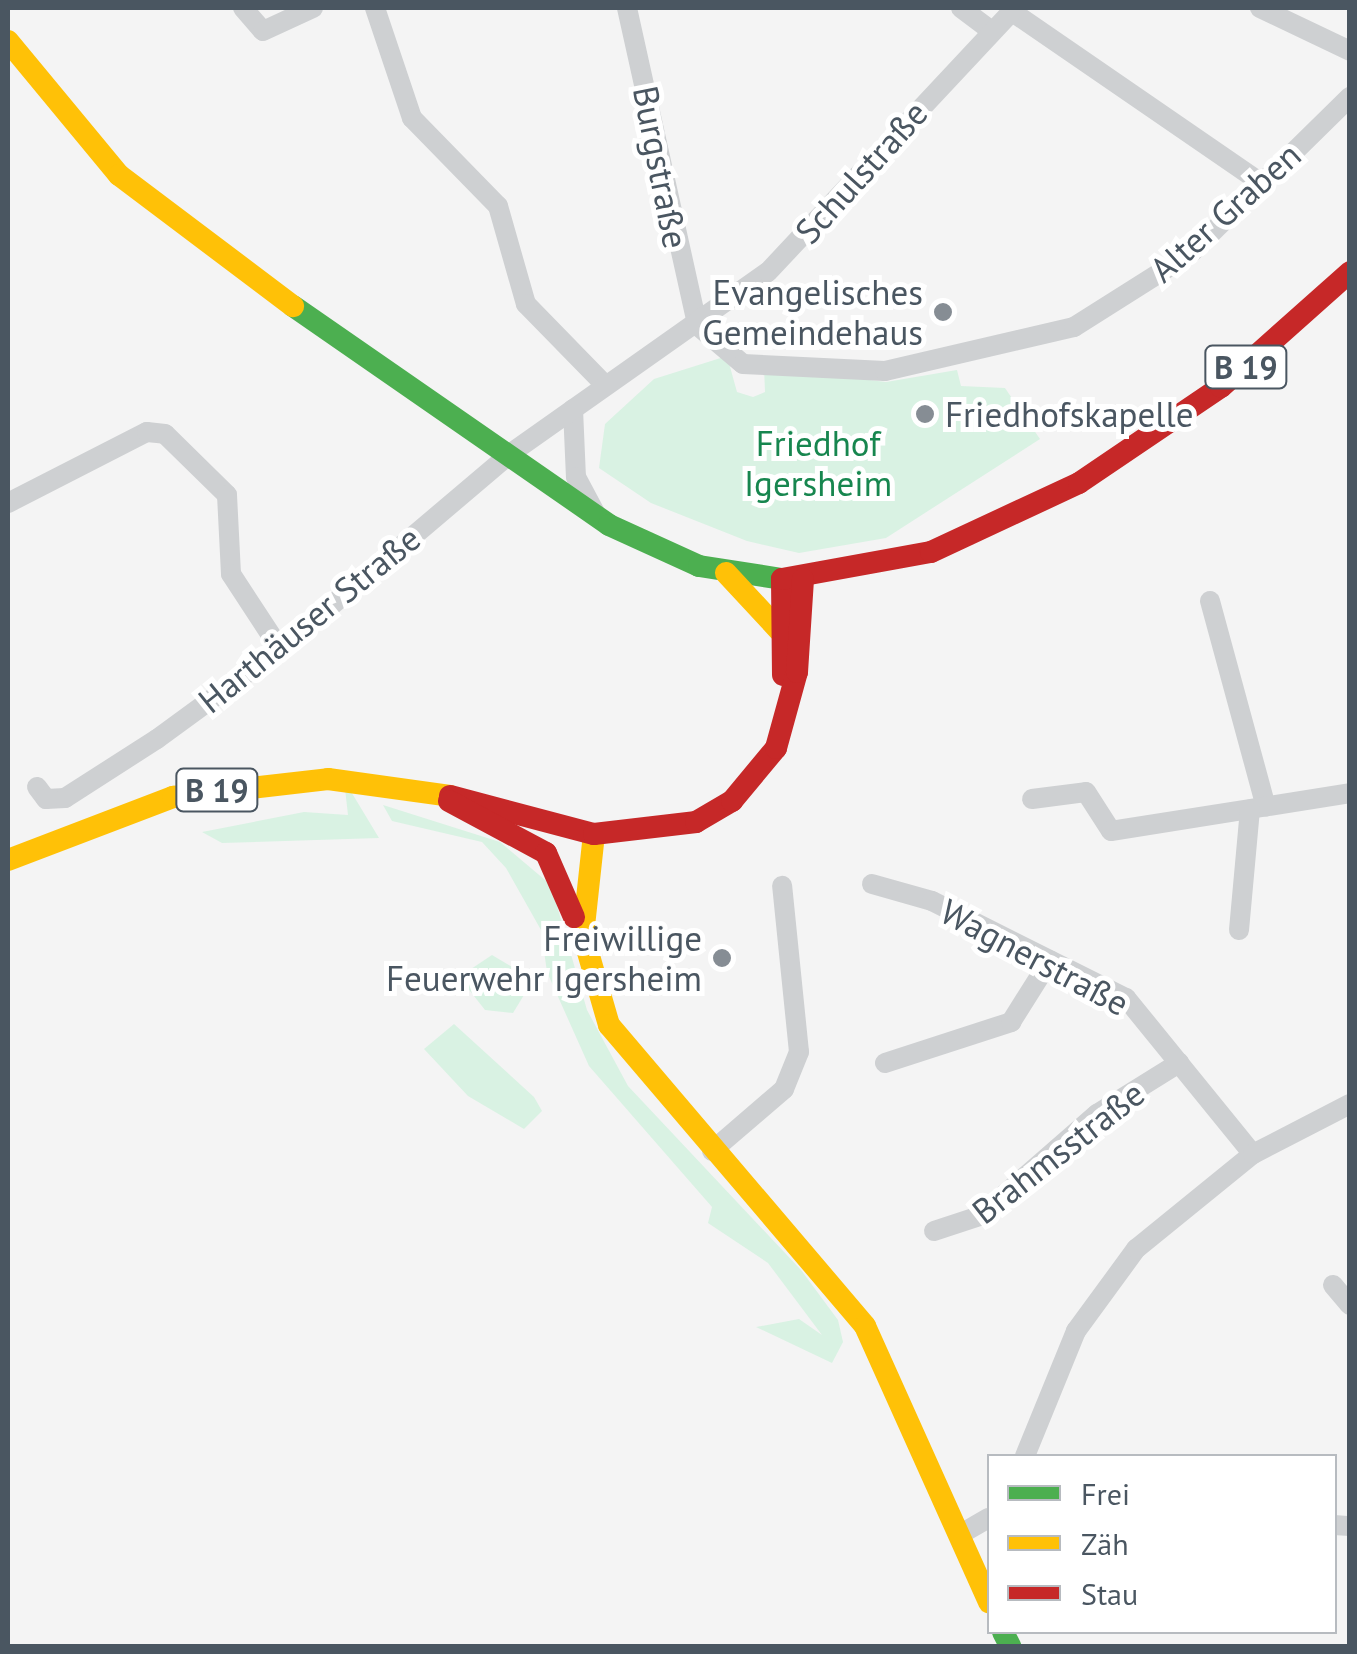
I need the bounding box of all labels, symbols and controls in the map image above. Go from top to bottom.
street label: Burgstraße [625,82,697,252]
street label: Schulstraße [786,92,936,252]
street label: Alter Graben [1141,134,1309,290]
place label: Evangelisches Gemeindehaus [702,271,923,353]
marker: Evangelisches Gemeindehaus [932,301,954,323]
road number: B 19 [1204,340,1288,394]
place label: Friedhofskapelle [945,393,1193,435]
marker: Friedhofskapelle [914,403,936,425]
park label: Friedhof Igersheim [744,422,892,504]
street label: Harthäuser Straße [190,517,428,721]
road number: B 19 [174,763,260,817]
street label: Wagnerstraße [934,890,1136,1024]
place label: Freiwillige Feuerwehr Igersheim [386,917,702,999]
marker: Freiwillige Feuerwehr Igersheim [711,947,733,969]
street label: Brahmsstraße [964,1072,1152,1232]
legend [987,1454,1337,1634]
text: Frei [1081,1474,1130,1513]
text: Zäh [1081,1524,1129,1563]
text: Stau [1081,1574,1138,1613]

